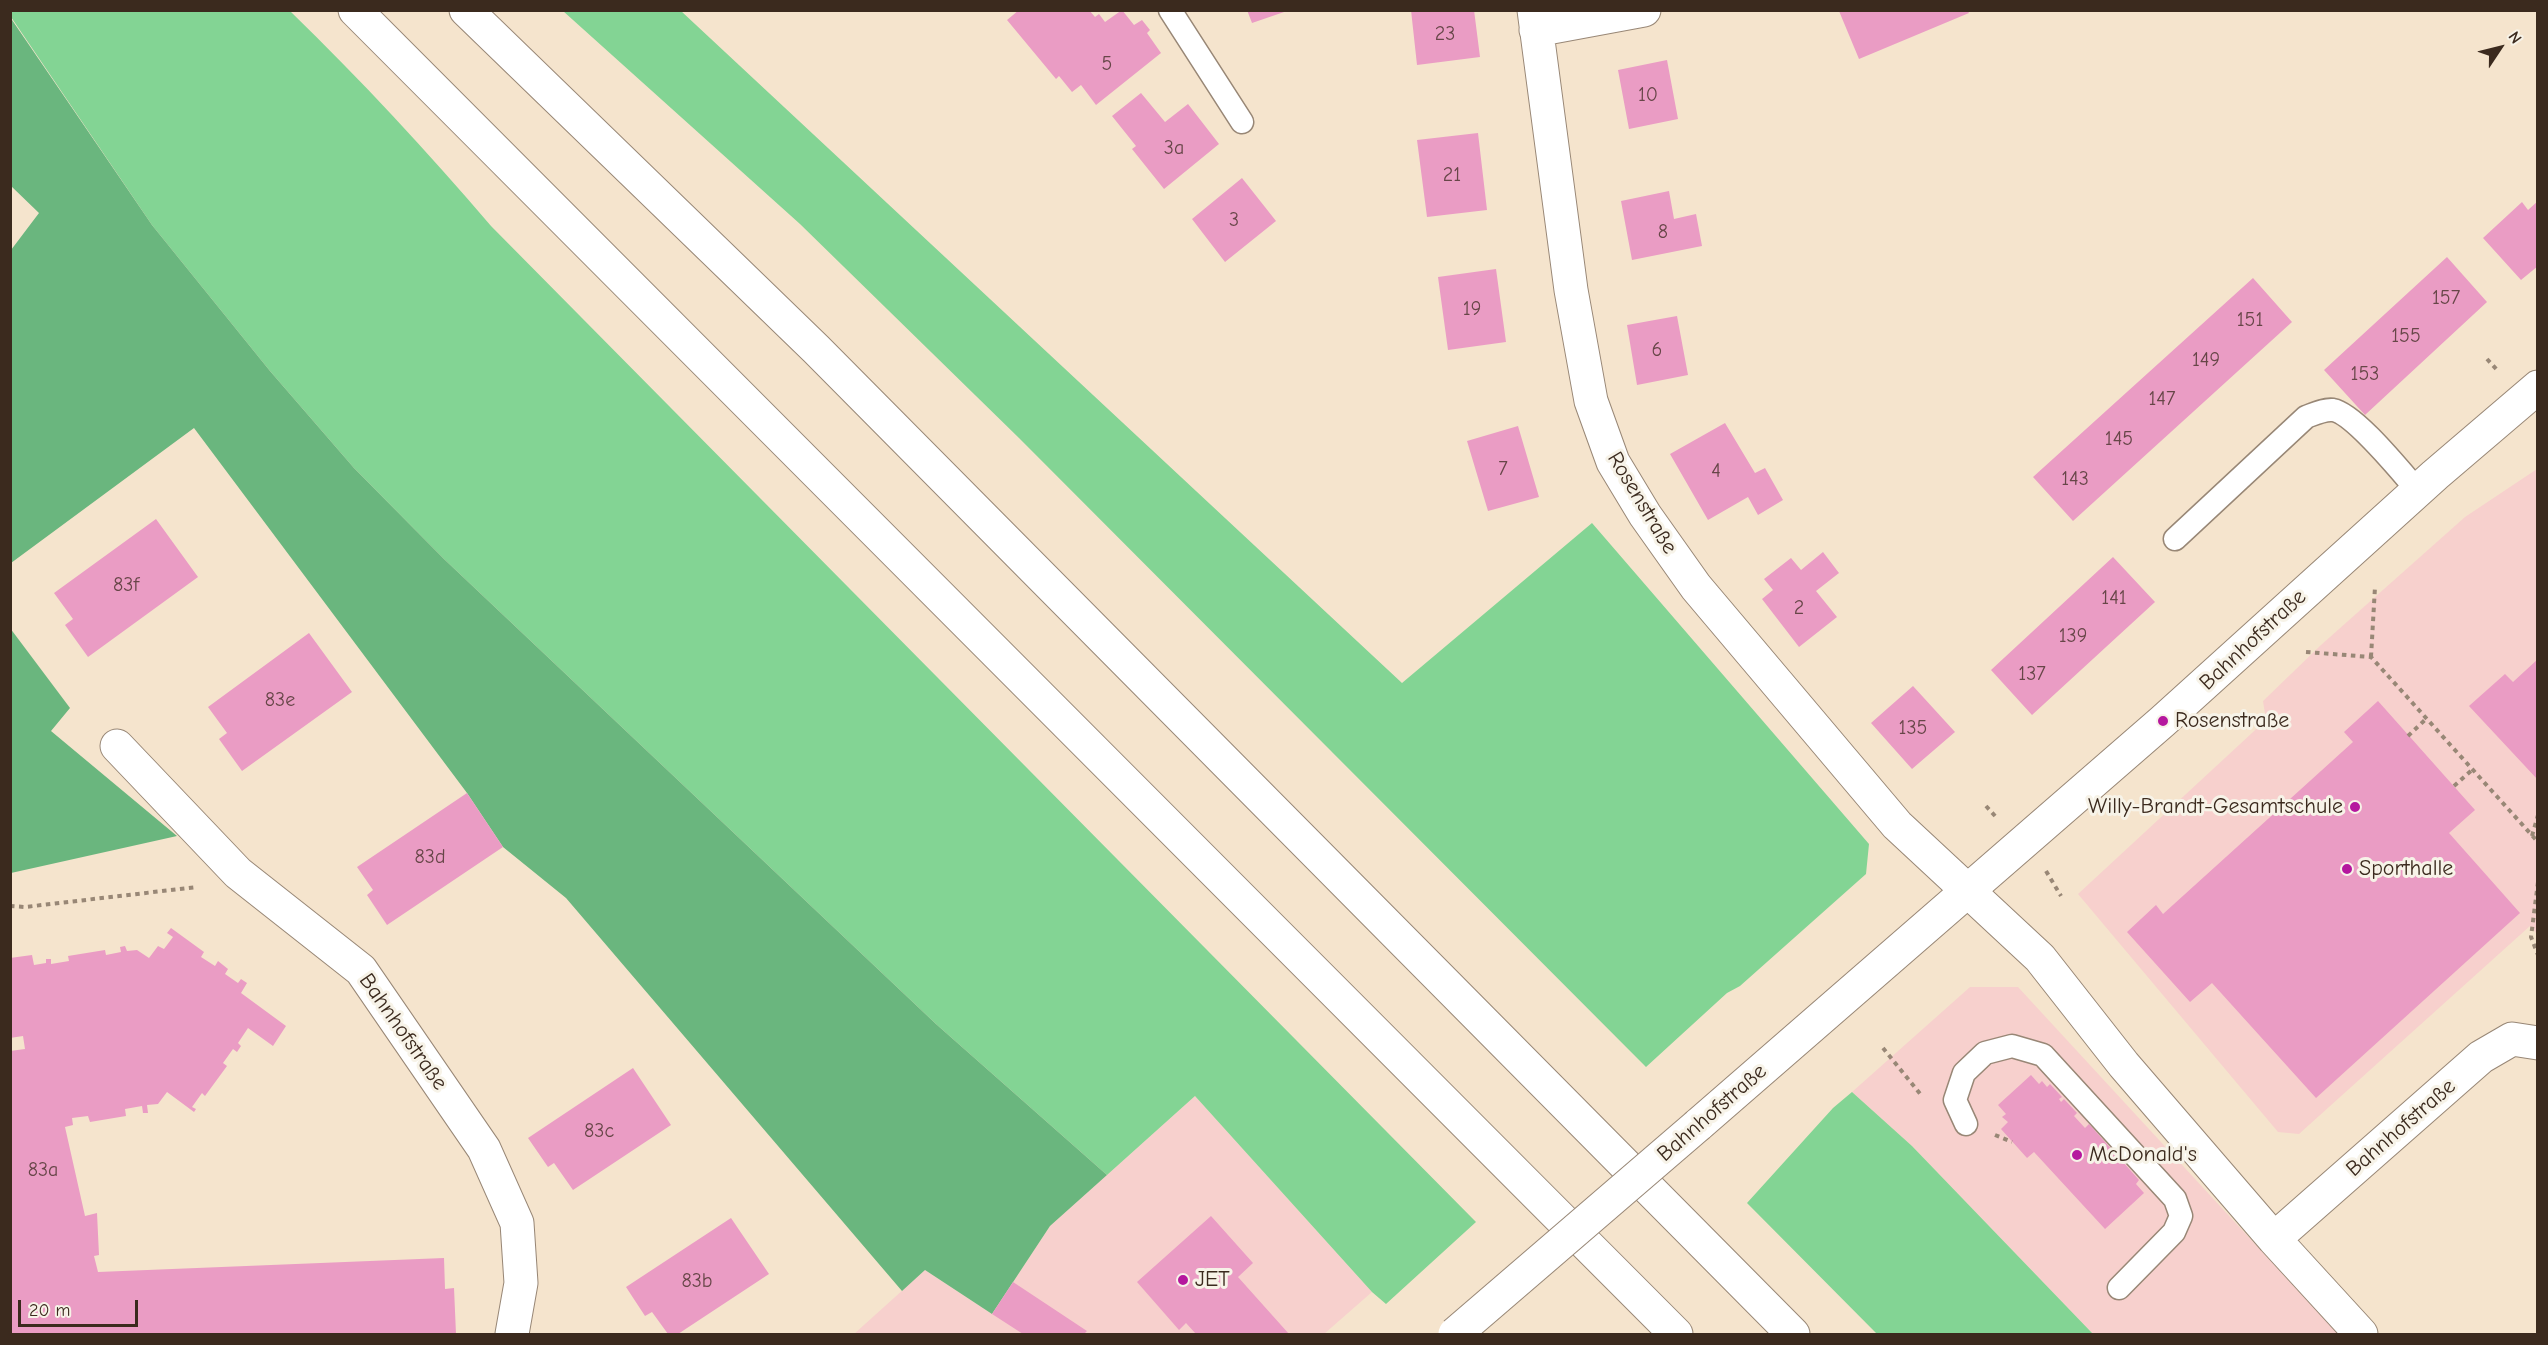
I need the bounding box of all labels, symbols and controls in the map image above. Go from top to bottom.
north arrow [2470,18,2530,78]
house number: 23 [1435,22,1455,46]
text: N [2504,28,2525,47]
house number: 5 [1102,52,1112,76]
house number: 10 [1638,83,1658,107]
house number: 3a [1164,136,1184,160]
house number: 21 [1443,163,1461,187]
house number: 3 [1229,208,1239,232]
house number: 8 [1658,220,1668,244]
house number: 157 [2432,286,2460,310]
house number: 19 [1463,297,1481,321]
house number: 151 [2237,308,2263,332]
house number: 155 [2391,324,2421,348]
house number: 6 [1652,338,1662,362]
house number: 149 [2192,348,2220,372]
house number: 153 [2351,362,2379,386]
house number: 147 [2148,387,2176,411]
house number: 145 [2105,427,2133,451]
street label: Rosenstraße [1601,447,1683,559]
house number: 7 [1498,457,1508,481]
house number: 4 [1711,459,1721,483]
house number: 143 [2061,467,2089,491]
house number: 83f [113,573,139,597]
street label: Bahnhofstraße [2194,584,2312,696]
house number: 141 [2101,586,2127,610]
house number: 2 [1794,596,1804,620]
house number: 139 [2059,624,2087,648]
house number: 137 [2018,662,2046,686]
house number: 83e [265,688,295,712]
place label: Rosenstraße [2175,708,2289,734]
marker: Rosenstraße [2156,714,2170,728]
house number: 135 [1899,716,1927,740]
place label: Willy-Brandt-Gesamtschule [2088,794,2343,820]
marker: Willy-Brandt-Gesamtschule [2348,800,2362,814]
house number: 83d [414,845,446,869]
place label: Sporthalle [2359,856,2453,882]
marker: Sporthalle [2340,862,2354,876]
street label: Bahnhofstraße [353,969,453,1095]
street label: Bahnhofstraße [1652,1058,1772,1168]
street label: Bahnhofstraße [2341,1073,2461,1183]
house number: 83c [584,1119,614,1143]
place label: McDonald's [2089,1142,2197,1168]
marker: McDonald's [2070,1148,2084,1162]
house number: 83a [28,1158,58,1182]
place label: JET [1195,1267,1230,1293]
house number: 83b [681,1269,713,1293]
marker: JET [1176,1273,1190,1287]
scale bar [21,1288,141,1326]
text: 20 m [29,1300,70,1321]

